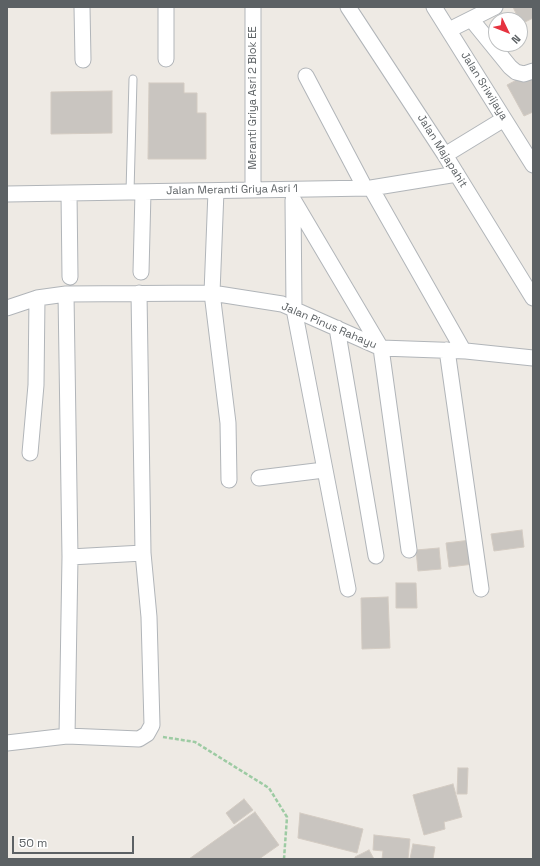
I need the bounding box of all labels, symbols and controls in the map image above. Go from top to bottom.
north arrow [488,12,528,52]
street label: Meranti Griya Asri 2 Blok EE [246,26,260,170]
text: N [508,32,524,47]
street label: Jalan Sriwijaya [458,49,510,123]
street label: Jalan Majapahit [414,112,470,190]
street label: Jalan Meranti Griya Asri 1 [166,182,298,198]
street label: Jalan Pinus Rahayu [279,300,379,352]
scale bar [14,828,136,854]
text: 50 m [19,835,47,851]

